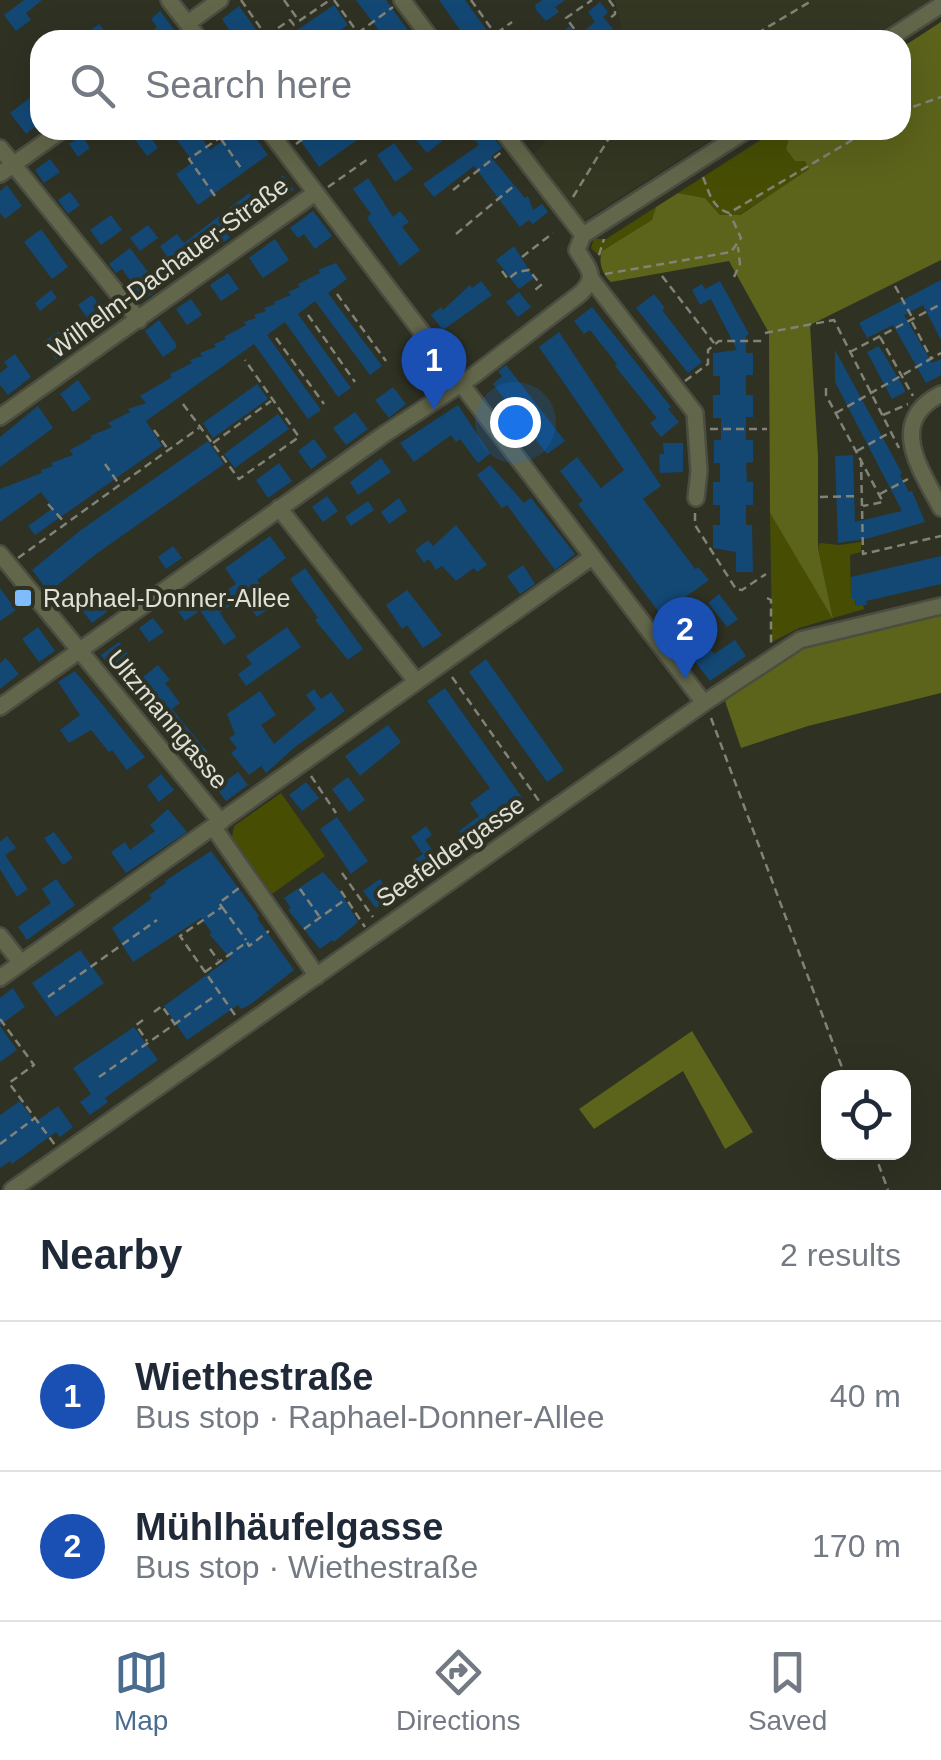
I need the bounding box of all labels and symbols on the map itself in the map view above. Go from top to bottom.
street label: Wilhelm-Dachauer-Straße [43,171,293,363]
pin: 1 [402,328,466,410]
your location [490,397,541,448]
place label: Raphael-Donner-Allee [43,584,290,612]
marker: Raphael-Donner-Allee [12,587,34,609]
pin: 2 [652,596,718,679]
street label: Ultzmanngasse [102,644,234,794]
street label: Seefeldergasse [371,790,529,912]

